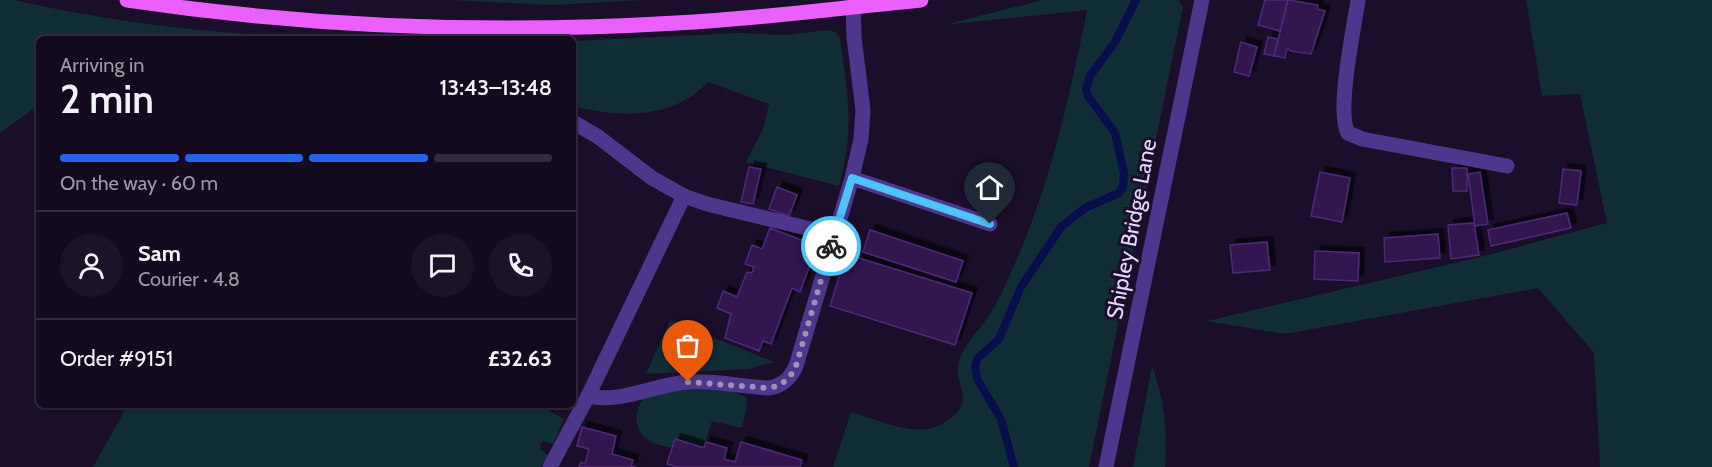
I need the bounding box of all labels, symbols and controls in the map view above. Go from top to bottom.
text: Arriving in [60,53,144,77]
text: 13:43–13:48 [440,74,552,101]
text: 2 min [60,75,154,123]
street label: Shipley Bridge Lane [1101,137,1162,321]
pin [964,162,1015,224]
text: On the way · 60 m [60,171,218,195]
icon: home [973,171,1006,204]
courier [801,216,861,276]
icon: bike [815,230,848,263]
button: person [60,234,123,297]
button: chat [411,234,474,297]
button: phone [489,234,552,297]
text: Sam [138,240,181,267]
text: Courier · 4.8 [138,267,240,291]
pin [662,320,713,382]
icon: bag [671,329,704,362]
text: Order #9151 [60,345,173,372]
text: £32.63 [488,345,552,372]

